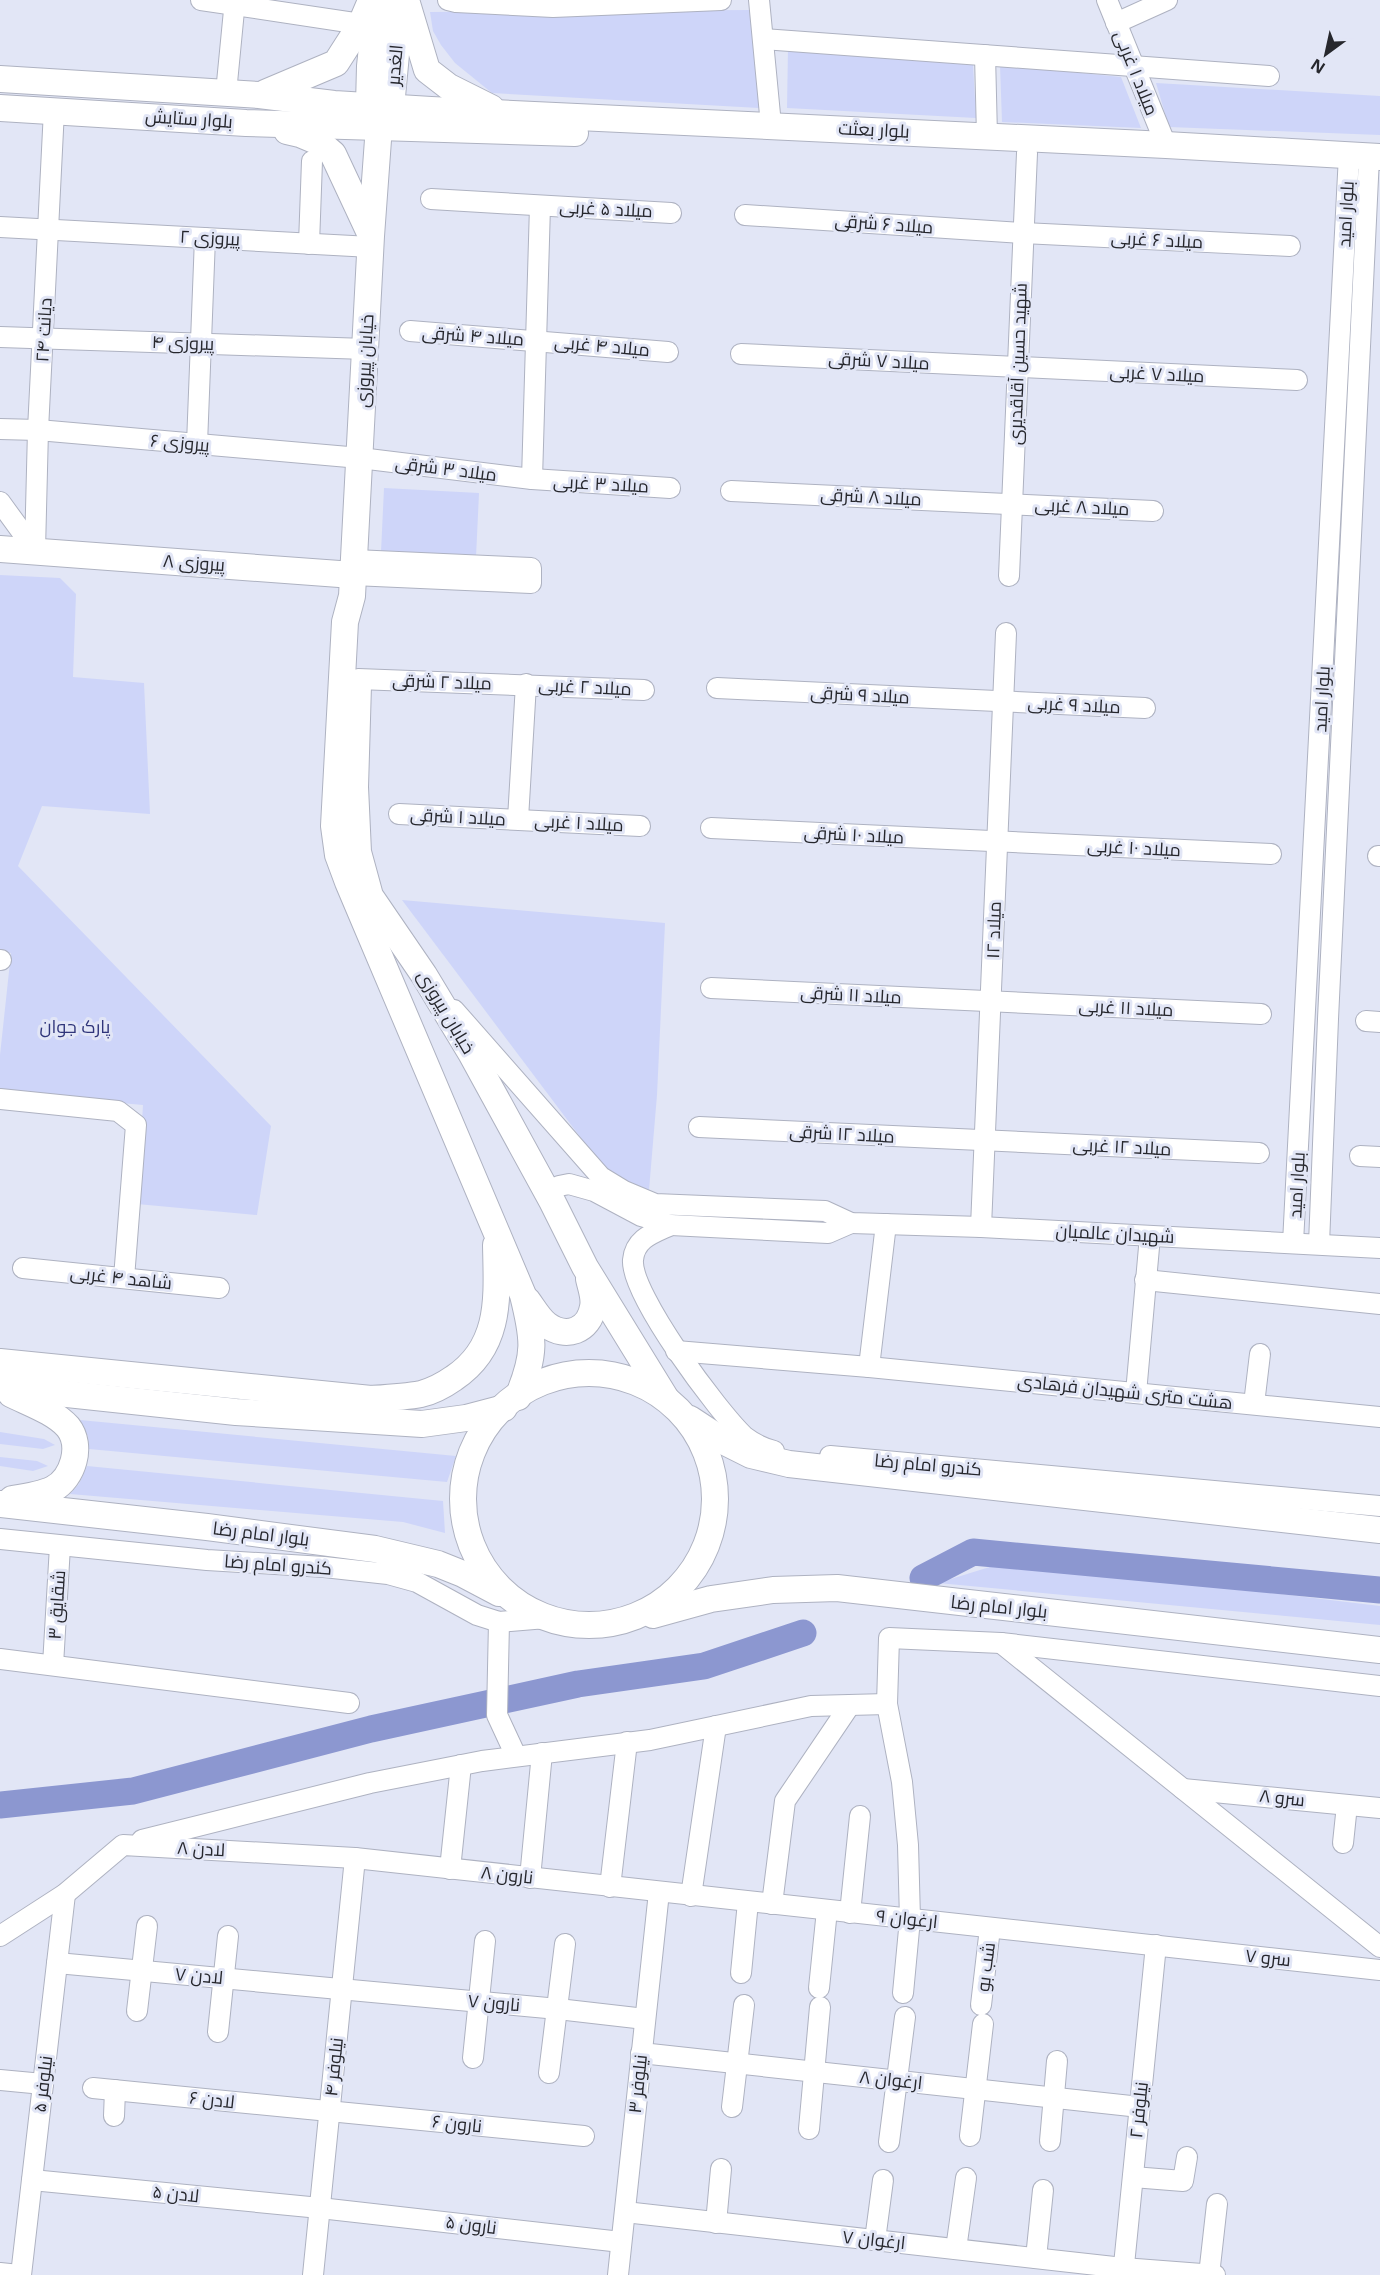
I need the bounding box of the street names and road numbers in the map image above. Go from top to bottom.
street label: میلاد ۱ غربی [1109,27,1165,119]
street label: الغدیر [380,43,408,87]
street label: بلوار ستایش [144,103,234,133]
street label: بلوار بعثت [838,115,910,143]
street label: بلوار امید [1331,180,1359,248]
street label: میلاد ۵ غربی [559,194,653,222]
street label: میلاد ۶ شرقی [834,208,934,238]
street label: پیروزی ۲ [179,223,241,252]
street label: میلاد ۶ غربی [1110,225,1204,253]
street label: شهید حسین آقاقدیری [1002,282,1032,446]
street label: دیانت ۲۴ [29,297,57,363]
street label: خیابان پیروزی [350,314,379,408]
street label: میلاد ۴ شرقی [421,319,525,351]
street label: پیروزی ۴ [151,329,215,356]
street label: میلاد ۴ غربی [553,329,651,361]
street label: میلاد ۷ شرقی [828,345,930,375]
street label: میلاد ۷ غربی [1109,359,1205,387]
street label: پیروزی ۶ [149,427,211,458]
street label: میلاد ۳ شرقی [394,450,498,486]
street label: میلاد ۳ غربی [553,469,650,497]
street label: میلاد ۸ شرقی [820,481,922,511]
street label: میلاد ۸ غربی [1034,492,1130,520]
street label: پیروزی ۸ [162,548,226,577]
street label: بلوار امید [1307,665,1335,733]
street label: میلاد ۲ شرقی [392,667,492,695]
street label: میلاد ۲ غربی [538,672,632,700]
street label: میلاد ۹ شرقی [810,679,910,709]
street label: میلاد ۹ غربی [1027,690,1121,718]
street label: میلاد ۱ شرقی [410,802,507,830]
street label: میلاد ۱ غربی [534,808,624,836]
street label: میلاد ۱۰ شرقی [803,819,905,849]
street label: میلاد ۱۰ غربی [1087,833,1182,861]
street label: میلاد ۱۲ [980,901,1006,959]
street label: خیابان پیروزی [412,965,481,1058]
street label: میلاد ۱۱ شرقی [800,979,902,1009]
street label: میلاد ۱۱ غربی [1078,993,1174,1021]
street label: میلاد ۱۲ شرقی [789,1118,895,1148]
street label: میلاد ۱۲ غربی [1072,1131,1172,1161]
street label: بلوار امید [1282,1151,1310,1219]
street label: شهیدان عالمیان [1055,1218,1175,1248]
street label: شاهد ۴ غربی [69,1260,173,1294]
street label: هشت متری شهیدان فرهادی [1016,1368,1234,1414]
street label: کندرو امام رضا [873,1447,983,1482]
street label: بلوار امام رضا [211,1515,311,1552]
street label: کندرو امام رضا [223,1548,333,1581]
street label: شقایق ۳ [42,1569,71,1640]
street label: بلوار امام رضا [949,1589,1049,1624]
street label: سرو ۸ [1258,1783,1306,1811]
street label: لادن ۸ [176,1835,226,1861]
street label: نارون ۸ [480,1859,534,1889]
street label: ارغوان ۹ [875,1903,939,1933]
street label: شب بو [970,1941,1000,1993]
street label: سرو ۷ [1244,1943,1292,1971]
street label: لادن ۷ [174,1961,224,1989]
street label: نارون ۷ [467,1988,521,2016]
street label: نیلوفر ۴ [318,2036,348,2097]
street label: نیلوفر ۳ [622,2053,652,2115]
street label: نیلوفر ۵ [27,2054,57,2114]
street label: ارغوان ۸ [858,2064,924,2094]
street label: نیلوفر ۲ [1123,2081,1153,2139]
street label: لادن ۶ [188,2085,236,2113]
street label: نارون ۶ [431,2108,483,2138]
street label: لادن ۵ [152,2179,201,2207]
street label: نارون ۵ [444,2209,498,2239]
street label: ارغوان ۷ [841,2224,907,2254]

